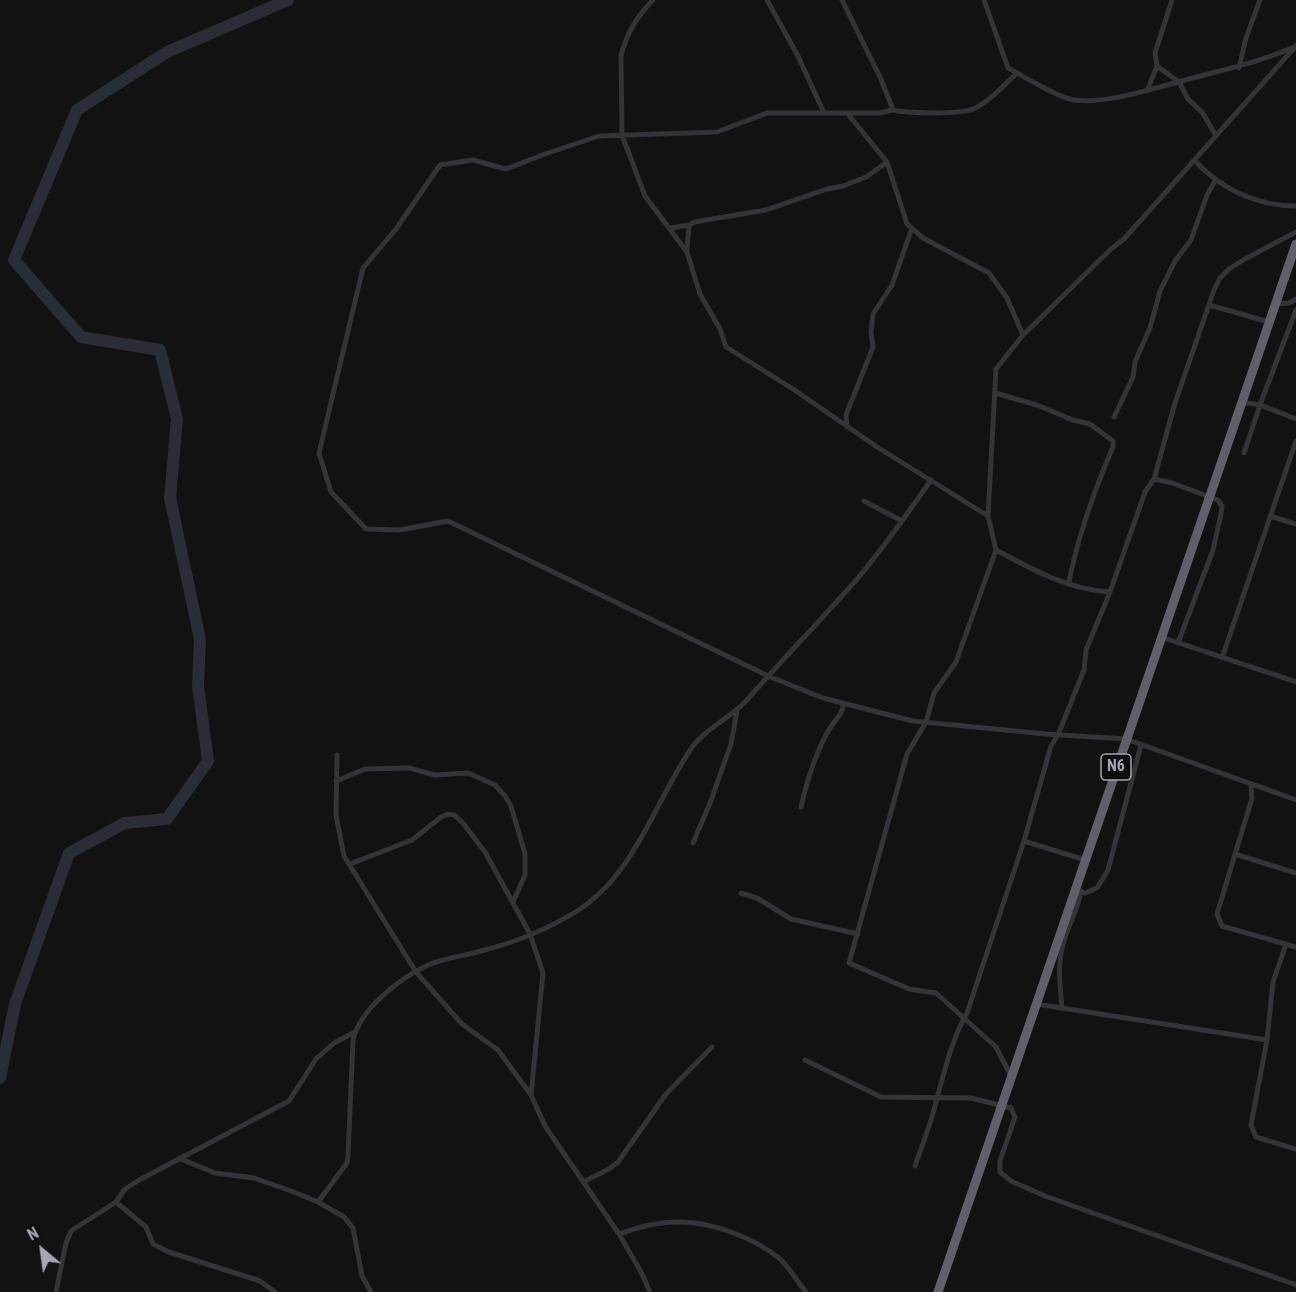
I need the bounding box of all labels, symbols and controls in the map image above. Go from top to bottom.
road number: N6 [1101,754,1131,780]
north arrow [12,1220,72,1280]
text: N [24,1223,42,1245]

